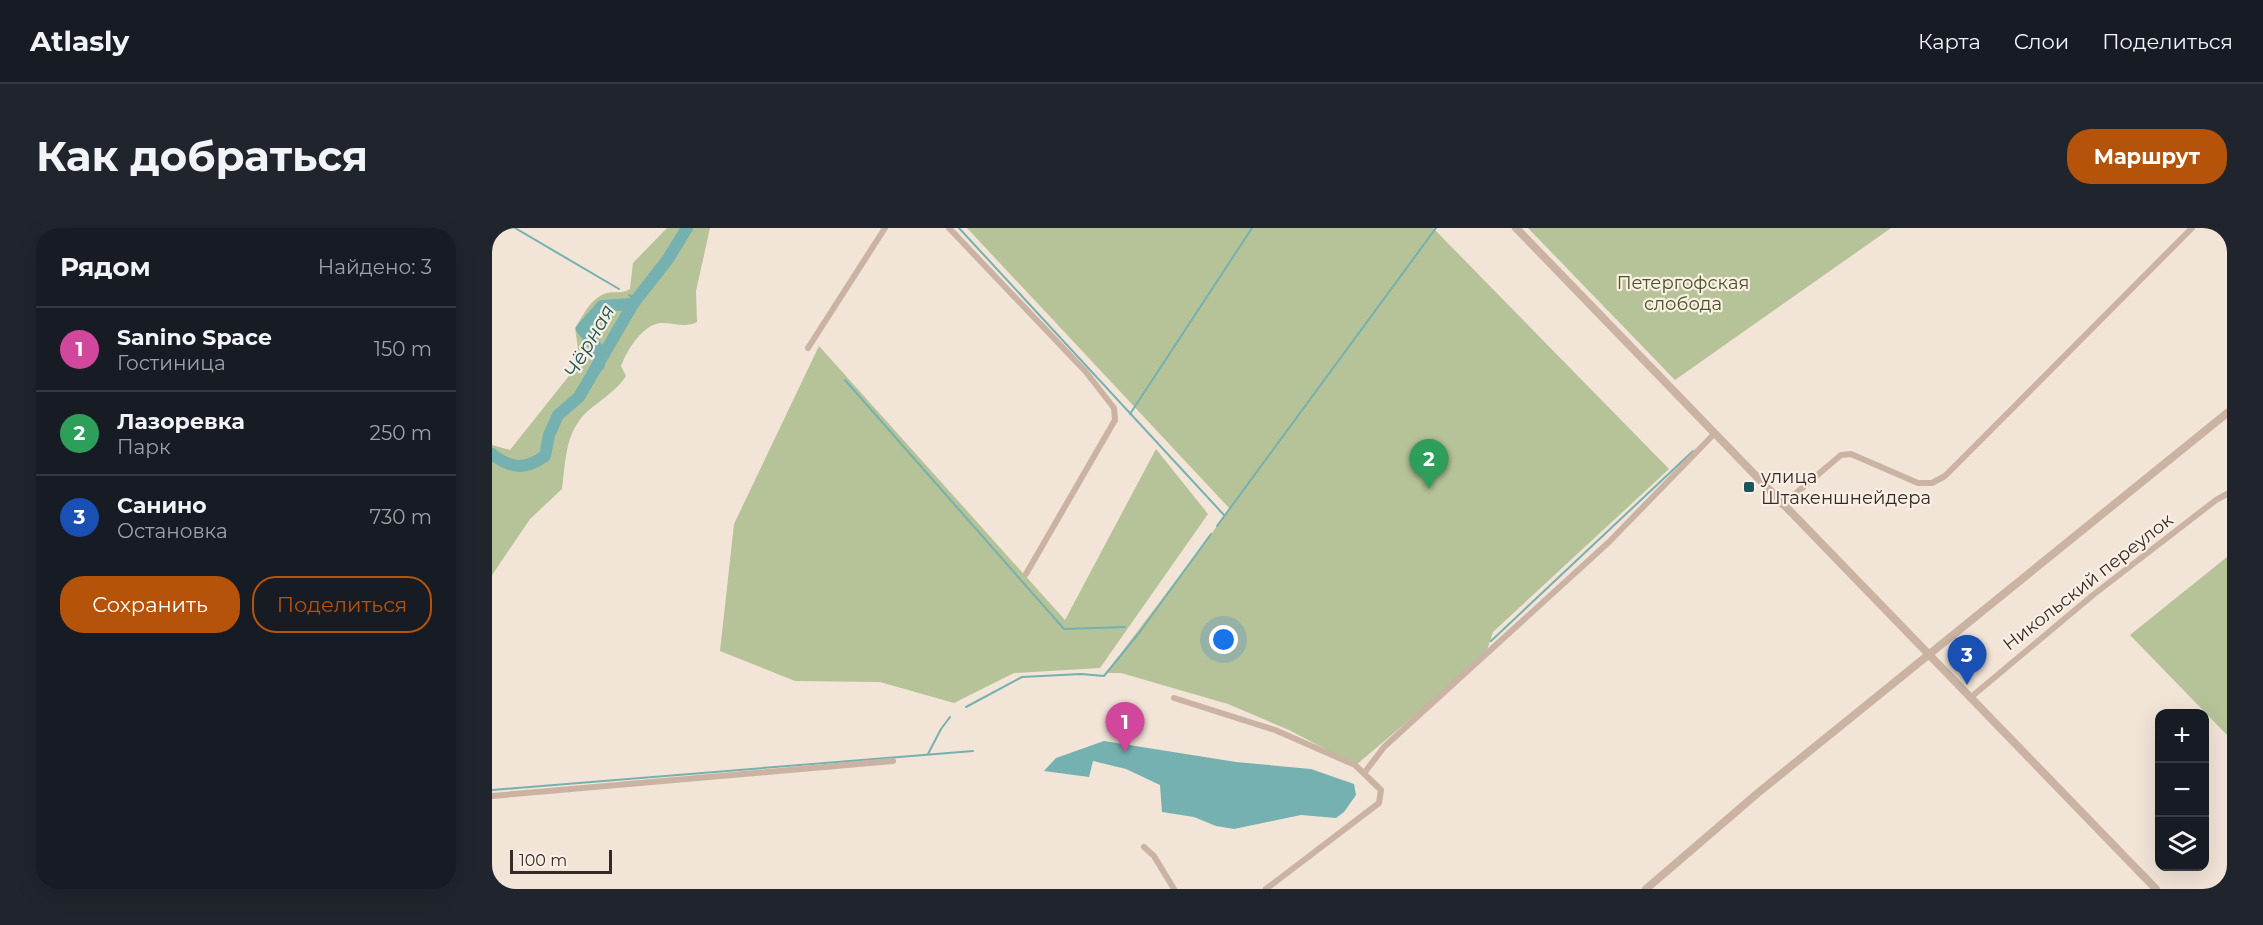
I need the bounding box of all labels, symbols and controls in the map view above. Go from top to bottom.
text: Atlasly [30,24,129,58]
text: Карта [1918,29,1981,54]
text: Слои [2014,29,2069,54]
text: Поделиться [2102,29,2233,54]
button: Маршрут [2067,129,2227,184]
text: Как добраться [36,130,368,182]
text: Рядом [60,251,151,283]
text: Найдено: 3 [318,255,432,279]
park label: Петергофская слобода [1617,272,1749,315]
water label: Чёрная [559,300,619,382]
text: Sanino Space [117,324,272,351]
text: 1 [76,337,83,361]
text: 150 m [374,337,432,361]
text: Гостиница [117,351,226,375]
text: Лазоревка [117,408,245,435]
text: 2 [74,421,85,445]
text: 250 m [370,421,432,445]
text: Парк [117,435,171,459]
pin: 2 [1410,440,1448,489]
place label: улица Штакеншнейдера [1760,466,1931,509]
marker: улица Штакеншнейдера [1742,480,1756,494]
text: Санино [117,492,207,519]
text: 3 [74,505,85,529]
text: 730 m [369,505,432,529]
street label: Никольский переулок [1999,508,2178,655]
text: Остановка [117,519,228,543]
button: Сохранить [60,576,240,633]
button: Поделиться [252,576,432,633]
your location [1209,625,1238,654]
pin: 3 [1948,636,1986,685]
pin: 1 [1106,702,1144,752]
map controls [2155,709,2209,871]
button: + [2155,709,2209,763]
button: − [2155,763,2209,817]
button: layers [2155,817,2209,871]
scale bar [510,847,612,874]
text: 100 m [519,851,567,870]

